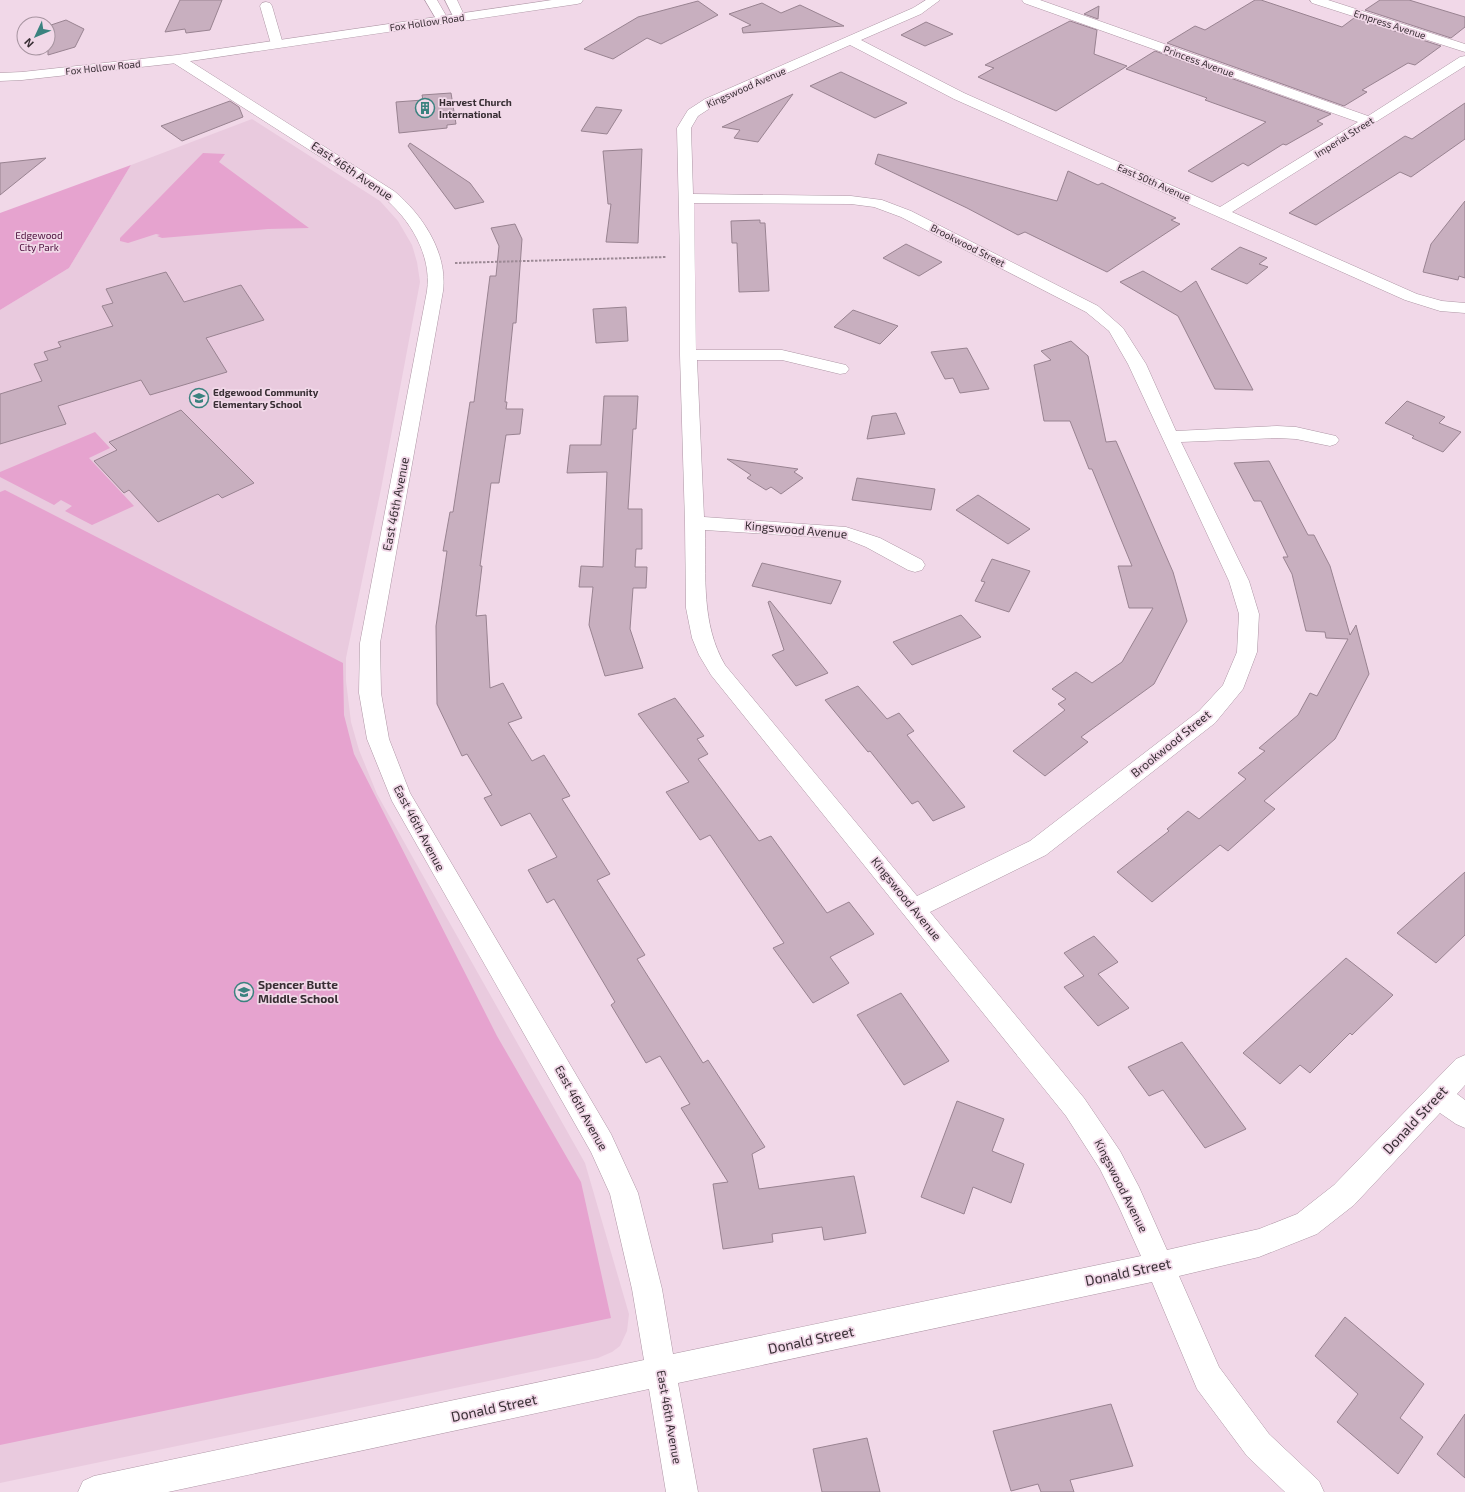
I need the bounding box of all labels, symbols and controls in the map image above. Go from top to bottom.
street label: Empress Avenue [1352,7,1428,41]
street label: Fox Hollow Road [389,11,465,33]
north arrow [16,16,56,56]
text: N [21,36,36,51]
street label: Princess Avenue [1162,43,1236,79]
street label: Fox Hollow Road [65,57,141,77]
street label: Kingswood Avenue [704,64,788,110]
place label: Harvest Church International [439,96,512,120]
building icon: Harvest Church International [414,97,436,119]
street label: Imperial Street [1312,114,1376,160]
street label: East 46th Avenue [309,138,396,203]
street label: East 50th Avenue [1116,161,1192,203]
street label: Brookwood Street [929,221,1007,269]
park label: Edgewood City Park [15,229,63,253]
place label: Edgewood Community Elementary School [213,386,319,411]
school or university icon: Edgewood Community Elementary School [188,387,210,409]
street label: East 46th Avenue [379,456,411,552]
street label: Kingswood Avenue [744,518,848,540]
street label: Brookwood Street [1128,707,1213,780]
street label: East 46th Avenue [391,782,448,873]
street label: Kingswood Avenue [869,854,945,943]
place label: Spencer Butte Middle School [258,977,338,1005]
school or university icon: Spencer Butte Middle School [233,981,255,1003]
street label: East 46th Avenue [553,1063,611,1152]
street label: Donald Street [1379,1082,1451,1157]
street label: Kingswood Avenue [1092,1137,1151,1235]
street label: Donald Street [1083,1254,1172,1289]
street label: Donald Street [766,1322,855,1357]
street label: East 46th Avenue [655,1369,685,1465]
street label: Donald Street [449,1390,538,1425]

